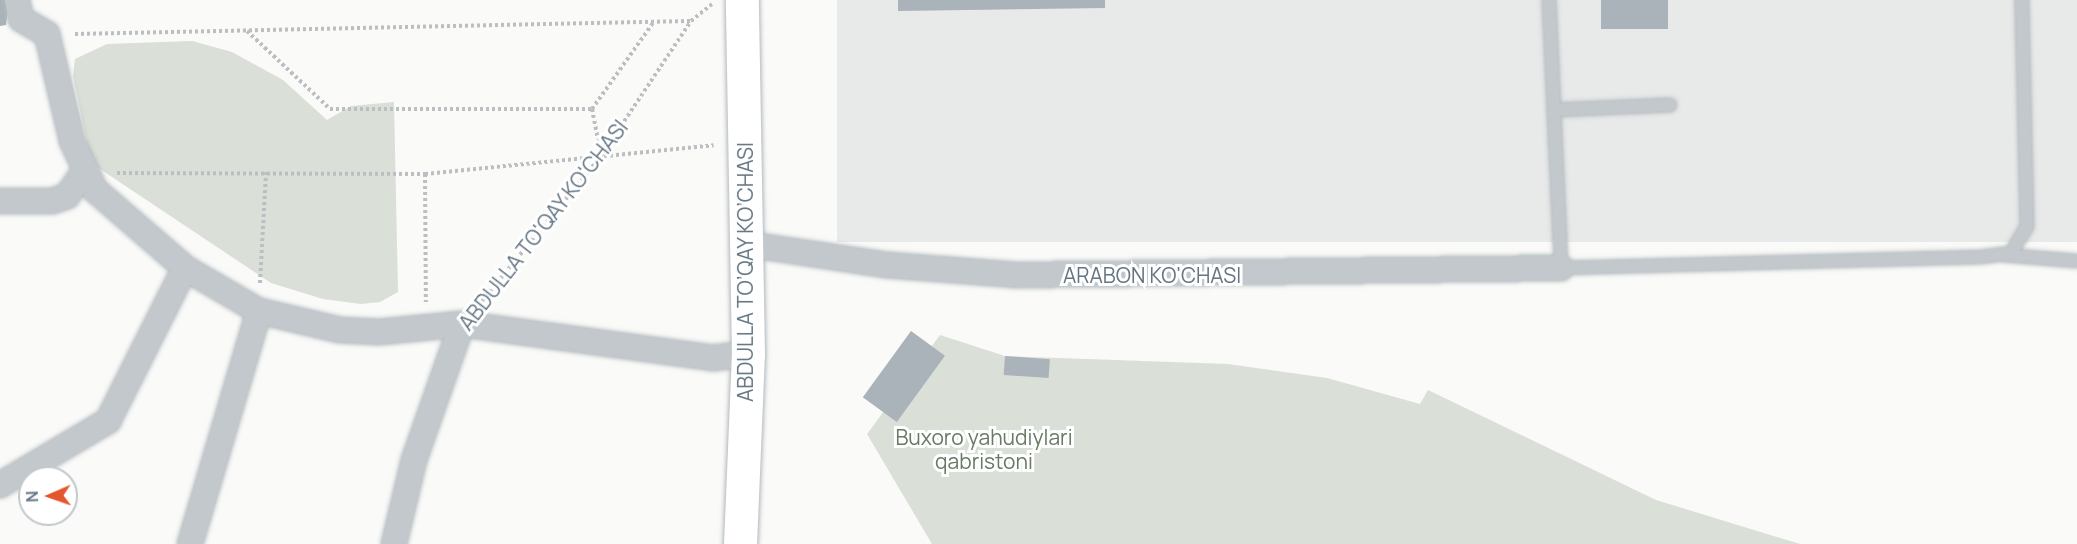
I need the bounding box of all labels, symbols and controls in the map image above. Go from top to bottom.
street label: ABDULLA TO'QAY KO'CHASI [453,115,633,335]
street label: ABDULLA TO’QAY KO’CHASI [732,142,758,402]
street label: ARABON KO'CHASI [1063,262,1241,288]
park label: Buxoro yahudiylari qabristoni [895,424,1073,474]
north arrow [18,466,78,526]
text: N [21,490,43,503]

